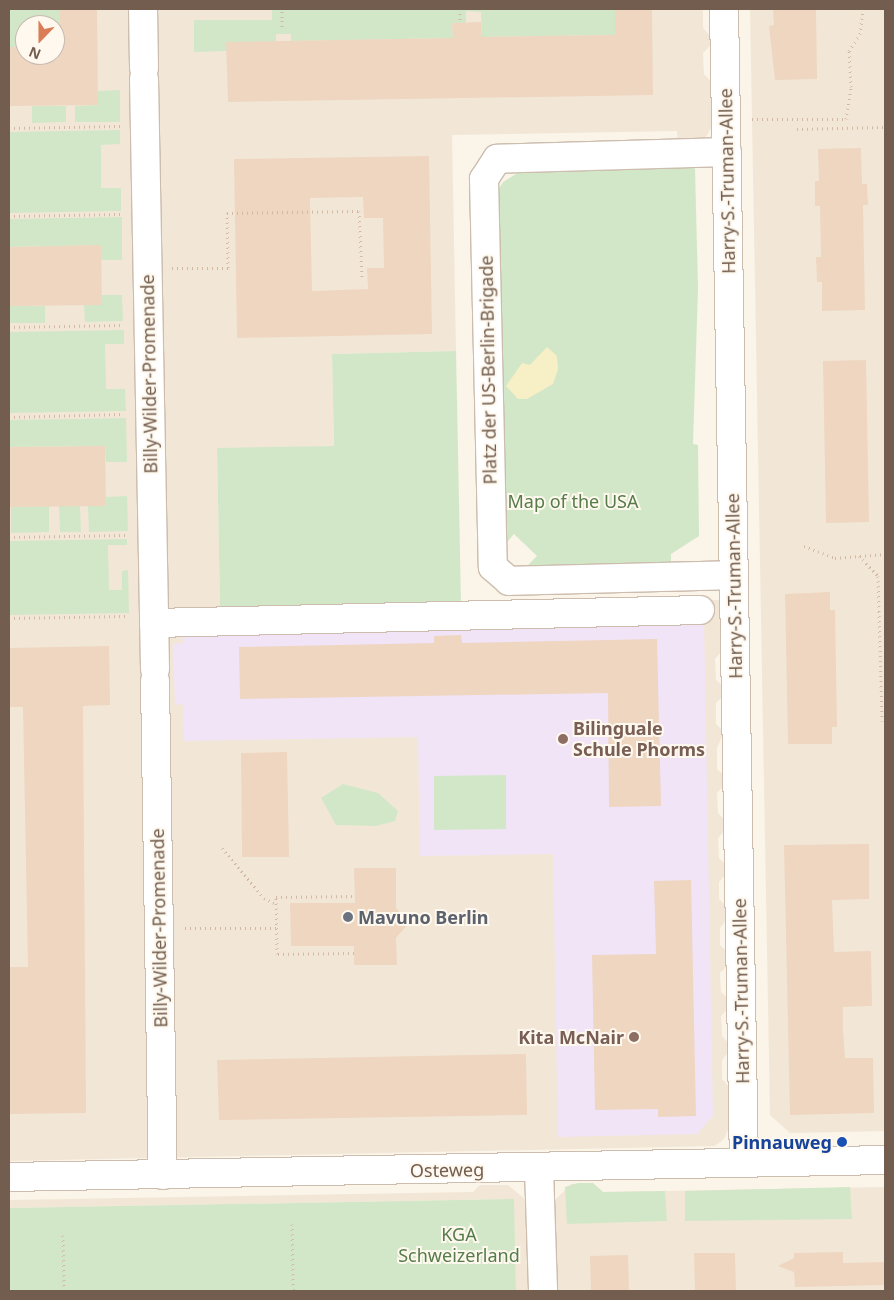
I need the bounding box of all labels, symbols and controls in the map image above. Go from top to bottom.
north arrow [15,15,65,65]
text: N [26,43,43,64]
street label: Harry-S.-Truman-Allee [715,88,739,274]
street label: Platz der US-Berlin-Brigade [475,255,501,485]
street label: Billy-Wilder-Promenade [136,274,162,474]
park label: Map of the USA [508,490,638,512]
street label: Harry-S.-Truman-Allee [722,493,746,679]
place label: Bilinguale Schule Phorms [573,718,705,761]
marker: Bilinguale Schule Phorms [557,733,569,745]
street label: Billy-Wilder-Promenade [146,828,172,1028]
street label: Harry-S.-Truman-Allee [729,898,753,1084]
place label: Mavuno Berlin [358,906,489,928]
marker: Mavuno Berlin [342,911,354,923]
place label: Kita McNair [518,1026,624,1048]
marker: Kita McNair [628,1031,640,1043]
place label: Pinnauweg [732,1131,832,1153]
marker: Pinnauweg [836,1136,848,1148]
street label: Osteweg [410,1159,484,1181]
park label: KGA Schweizerland [398,1224,520,1266]

